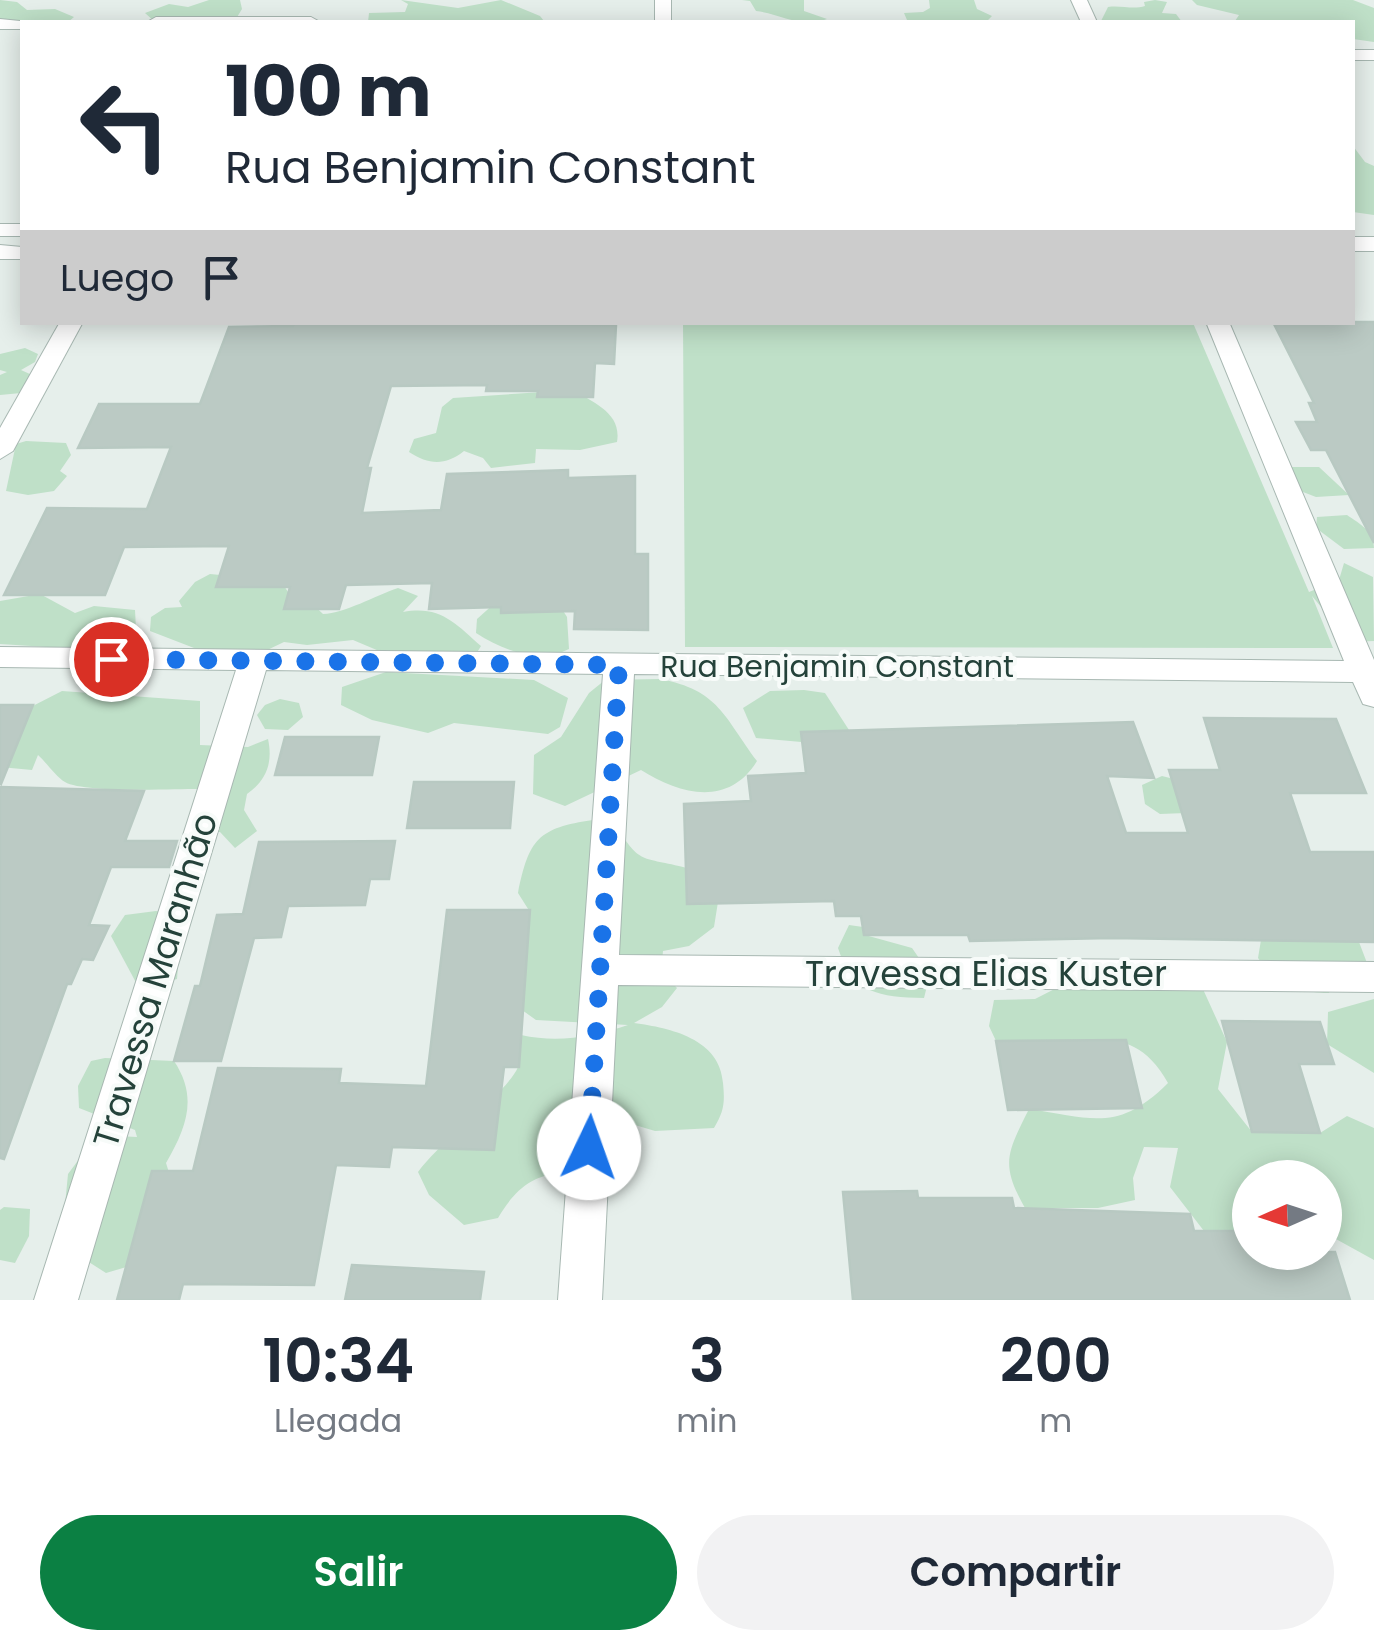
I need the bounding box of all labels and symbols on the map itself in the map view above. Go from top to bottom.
pin [69,617,154,702]
street label: Rua Benjamin Constant [660,645,1014,688]
street label: Travessa Maranhão [81,806,229,1154]
street label: Travessa Elias Kuster [805,949,1167,998]
position arrow [537,1096,641,1200]
north arrow [1232,1160,1342,1270]

